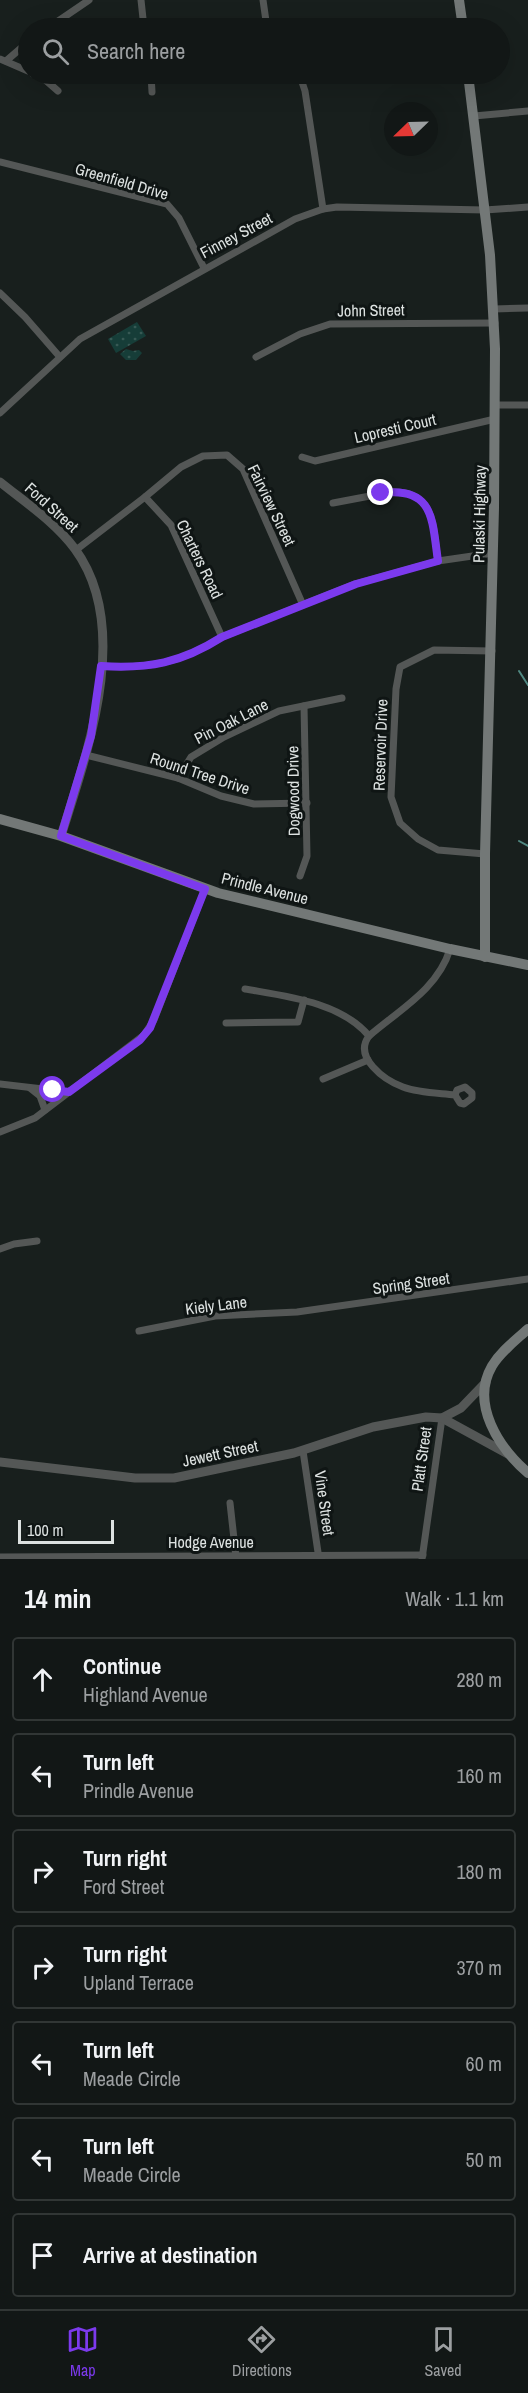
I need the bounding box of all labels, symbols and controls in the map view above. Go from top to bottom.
search box [18,18,510,84]
icon: search [39,35,72,68]
text: Search here [87,36,185,66]
north arrow [384,102,438,156]
street label: Greenfield Drive [73,157,171,205]
street label: Finney Street [196,207,276,263]
street label: John Street [337,298,405,322]
street label: Lopresti Court [352,408,438,448]
street label: Fairview Street [243,460,301,550]
street label: Pulaski Highway [467,465,491,563]
street label: Ford Street [20,477,84,537]
route end [367,479,393,505]
street label: Charters Road [171,516,229,602]
street label: Pin Oak Lane [190,693,272,749]
street label: Reservoir Drive [367,699,393,791]
street label: Dogwood Drive [281,746,305,836]
street label: Round Tree Drive [147,747,253,799]
street label: Prindle Avenue [219,867,311,909]
route start [39,1076,65,1102]
street label: Spring Street [371,1267,451,1299]
street label: Kiely Lane [184,1290,248,1320]
street label: Platt Street [406,1425,436,1493]
street label: Jewett Street [180,1434,260,1472]
street label: Vine Street [310,1469,340,1537]
scale bar [18,1517,114,1544]
text: 100 m [27,1519,63,1541]
street label: Hodge Avenue [168,1531,254,1553]
text: 14 min [24,1581,92,1616]
text: Walk · 1.1 km [405,1585,504,1612]
text: Continue [83,1651,161,1681]
icon: ahead [26,1663,59,1696]
text: 280 m [456,1666,502,1693]
text: Highland Avenue [83,1681,208,1708]
text: Turn left [83,1747,154,1777]
icon: left [26,1759,59,1792]
text: 160 m [456,1762,502,1789]
text: Prindle Avenue [83,1777,194,1804]
text: Turn right [83,1843,167,1873]
icon: right [26,1855,59,1888]
text: 180 m [456,1858,502,1885]
text: Ford Street [83,1873,164,1900]
text: Turn right [83,1939,167,1969]
icon: right [26,1951,59,1984]
text: 370 m [456,1954,502,1981]
text: Upland Terrace [83,1969,194,1996]
text: Turn left [83,2035,154,2065]
icon: left [26,2047,59,2080]
text: 60 m [466,2050,502,2077]
text: Meade Circle [83,2065,181,2092]
text: Turn left [83,2131,154,2161]
icon: left [26,2143,59,2176]
text: 50 m [466,2146,502,2173]
text: Meade Circle [83,2161,181,2188]
icon: arrive [26,2239,59,2272]
text: Arrive at destination [83,2240,257,2270]
tab: Map [66,2323,99,2381]
tab: Directions [232,2323,292,2381]
tab: Saved [424,2323,462,2381]

